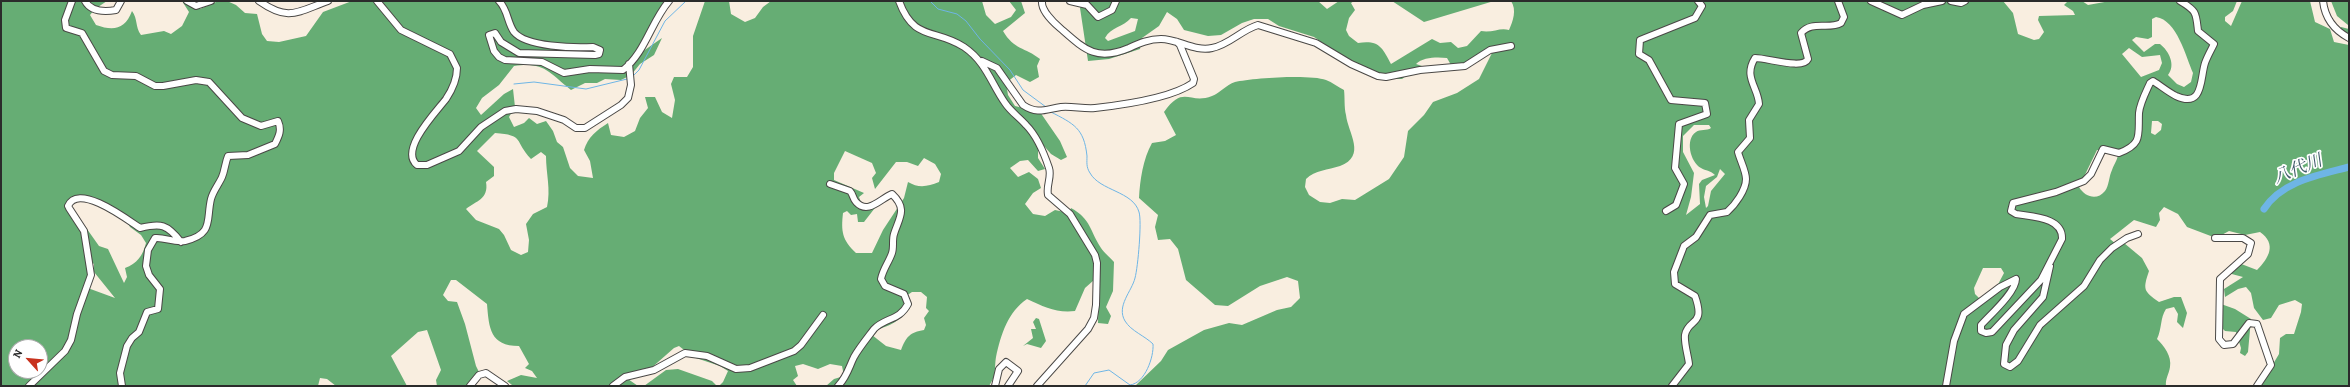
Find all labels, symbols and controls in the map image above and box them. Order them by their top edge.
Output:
water label: 八代川 [2271,151,2325,189]
north arrow [8,339,48,379]
text: N [9,347,26,361]

